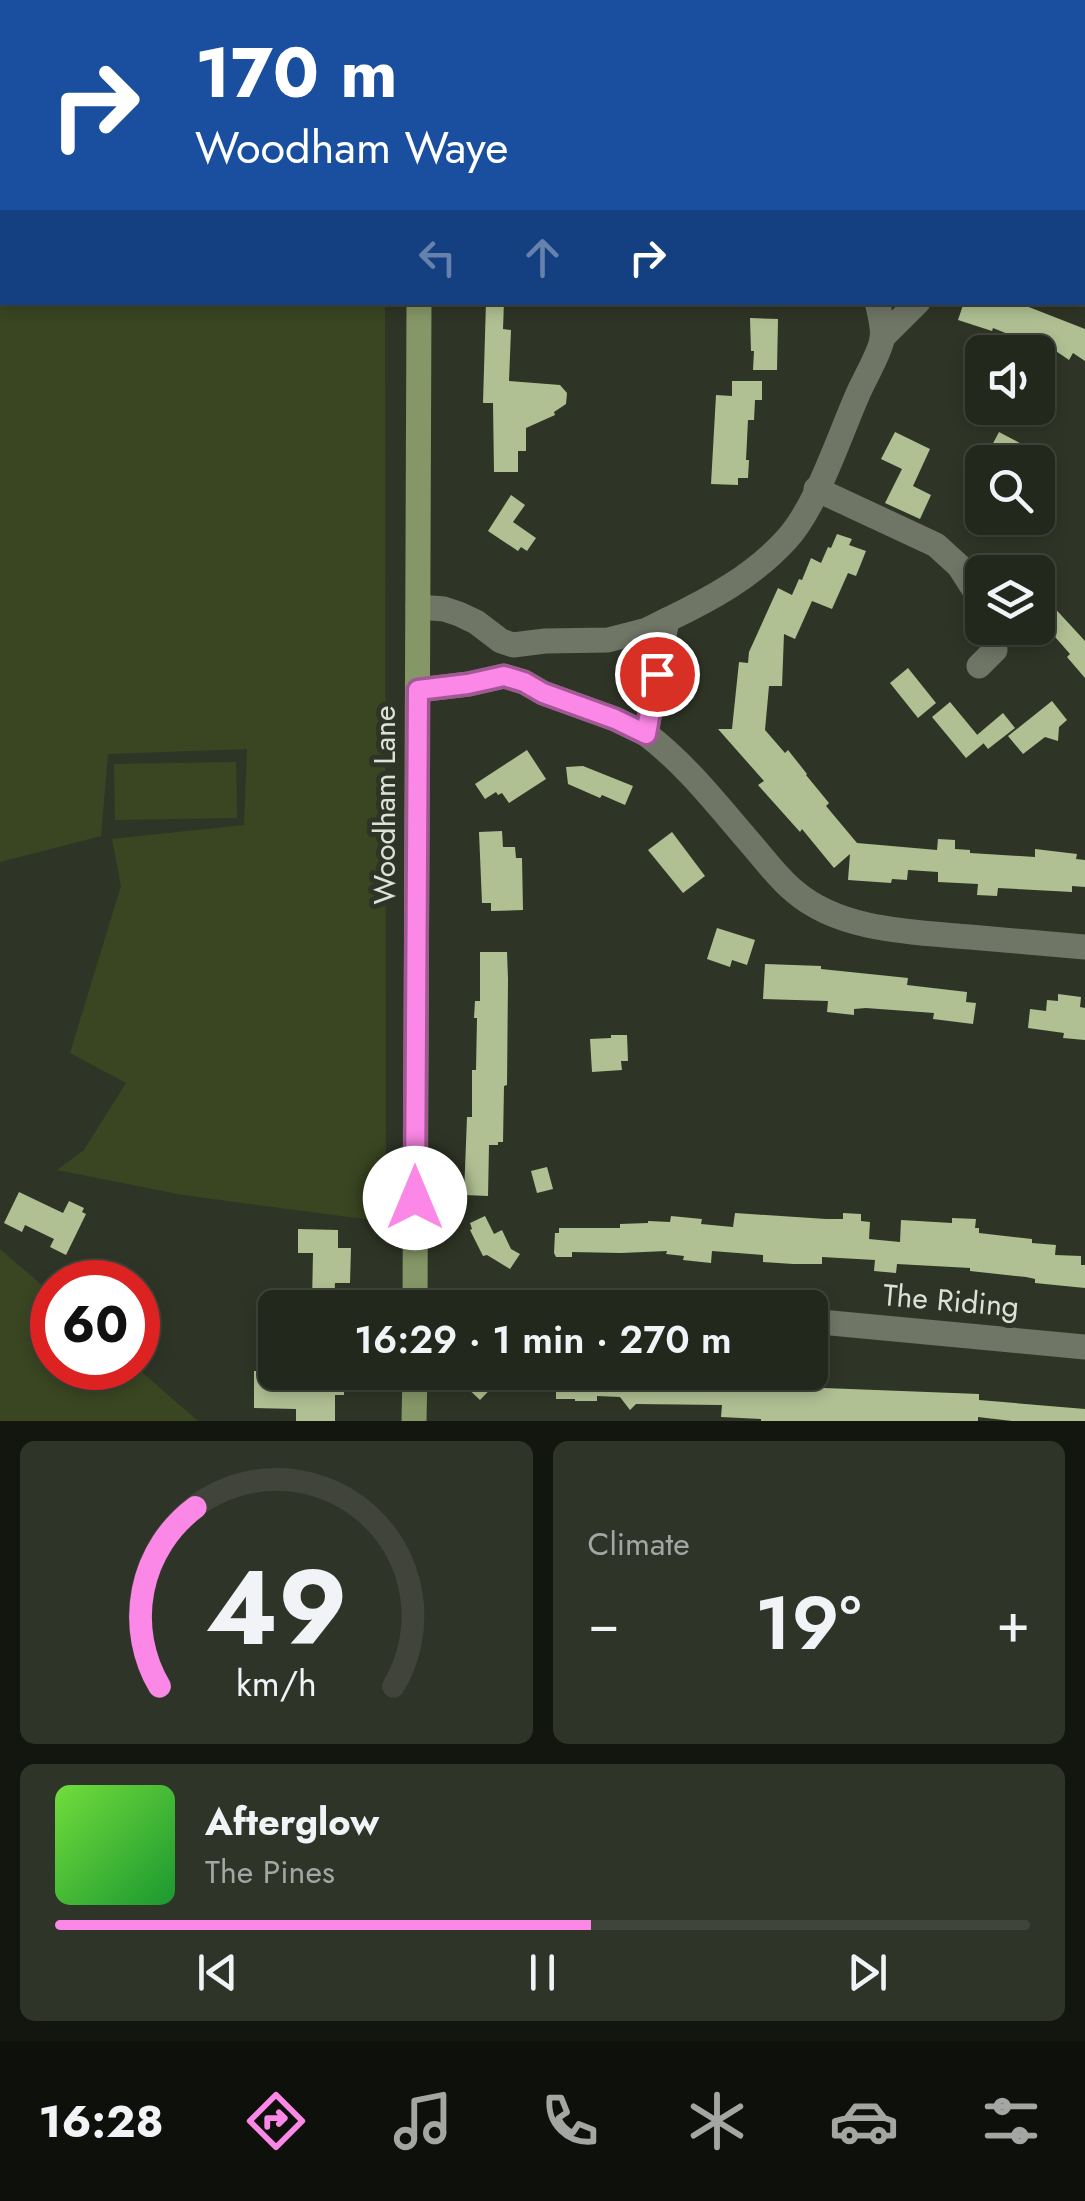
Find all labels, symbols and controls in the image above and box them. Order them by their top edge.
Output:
text: 170 m [195,22,398,123]
icon: right [30,40,160,170]
text: Woodham Waye [195,115,508,180]
icon: left [410,230,465,285]
icon: ahead [515,230,570,285]
icon: right [620,230,675,285]
map controls [965,335,1055,645]
button: sound [965,335,1055,425]
button: search [965,445,1055,535]
button: layers [965,555,1055,645]
pin [615,632,700,717]
icon: arrive [630,647,685,702]
street label: Woodham Lane [363,706,406,904]
position arrow [363,1146,467,1250]
speed limit sign: 60 [30,1260,160,1390]
street label: The Riding [881,1273,1021,1328]
text: 16:29 · 1 min · 270 m [354,1312,732,1367]
text: Climate [588,1521,690,1567]
text: 49 [205,1533,347,1683]
text: 19° [755,1569,861,1677]
text: − [588,1583,620,1663]
text: + [996,1583,1030,1663]
text: km/h [236,1658,317,1709]
text: Afterglow [205,1794,379,1849]
text: The Pines [205,1849,335,1895]
icon: previous [190,1945,245,2000]
icon: pause [515,1945,570,2000]
icon: next [840,1945,895,2000]
icon: directions [241,2086,311,2156]
icon: music [388,2086,458,2156]
icon: phone [535,2086,605,2156]
icon: climate [682,2086,752,2156]
icon: car [829,2086,899,2156]
icon: filters [976,2086,1046,2156]
text: 16:28 [39,2089,164,2154]

